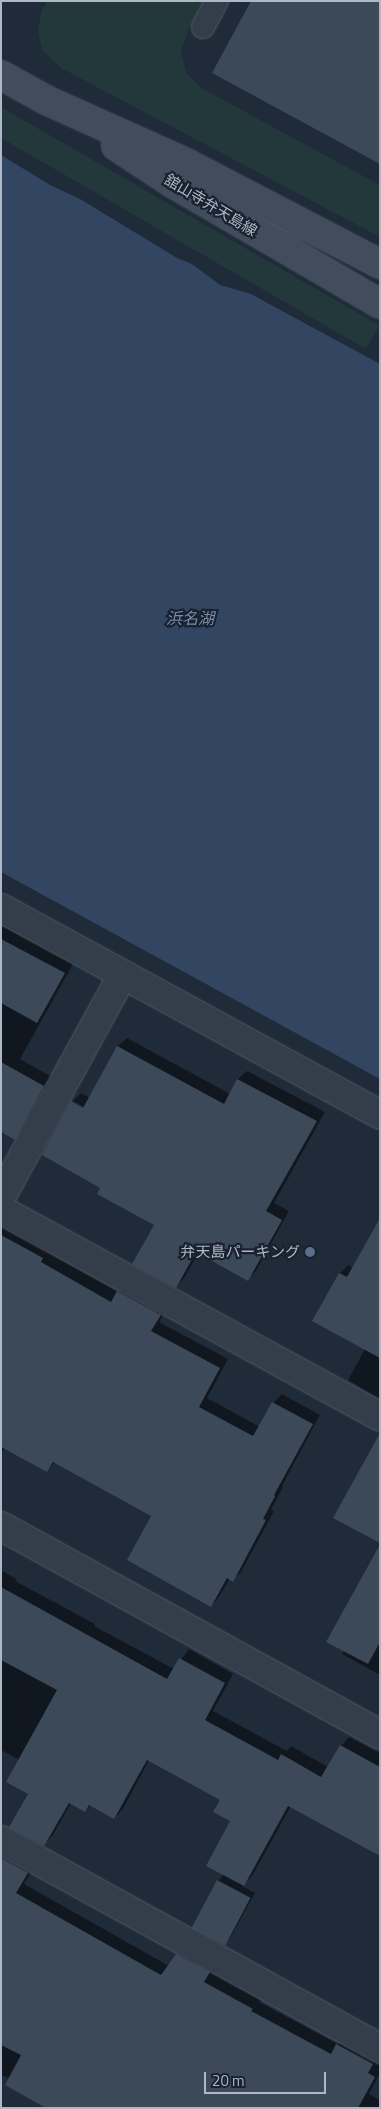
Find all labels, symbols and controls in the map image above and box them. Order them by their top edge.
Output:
street label: 舘山寺弁天島線 [161,170,261,240]
water label: 浜名湖 [166,608,214,628]
place label: 弁天島パーキング [180,1243,300,1261]
marker: 弁天島パーキング [304,1246,316,1258]
scale bar [206,2062,328,2094]
text: 20 m [212,2069,245,2092]

